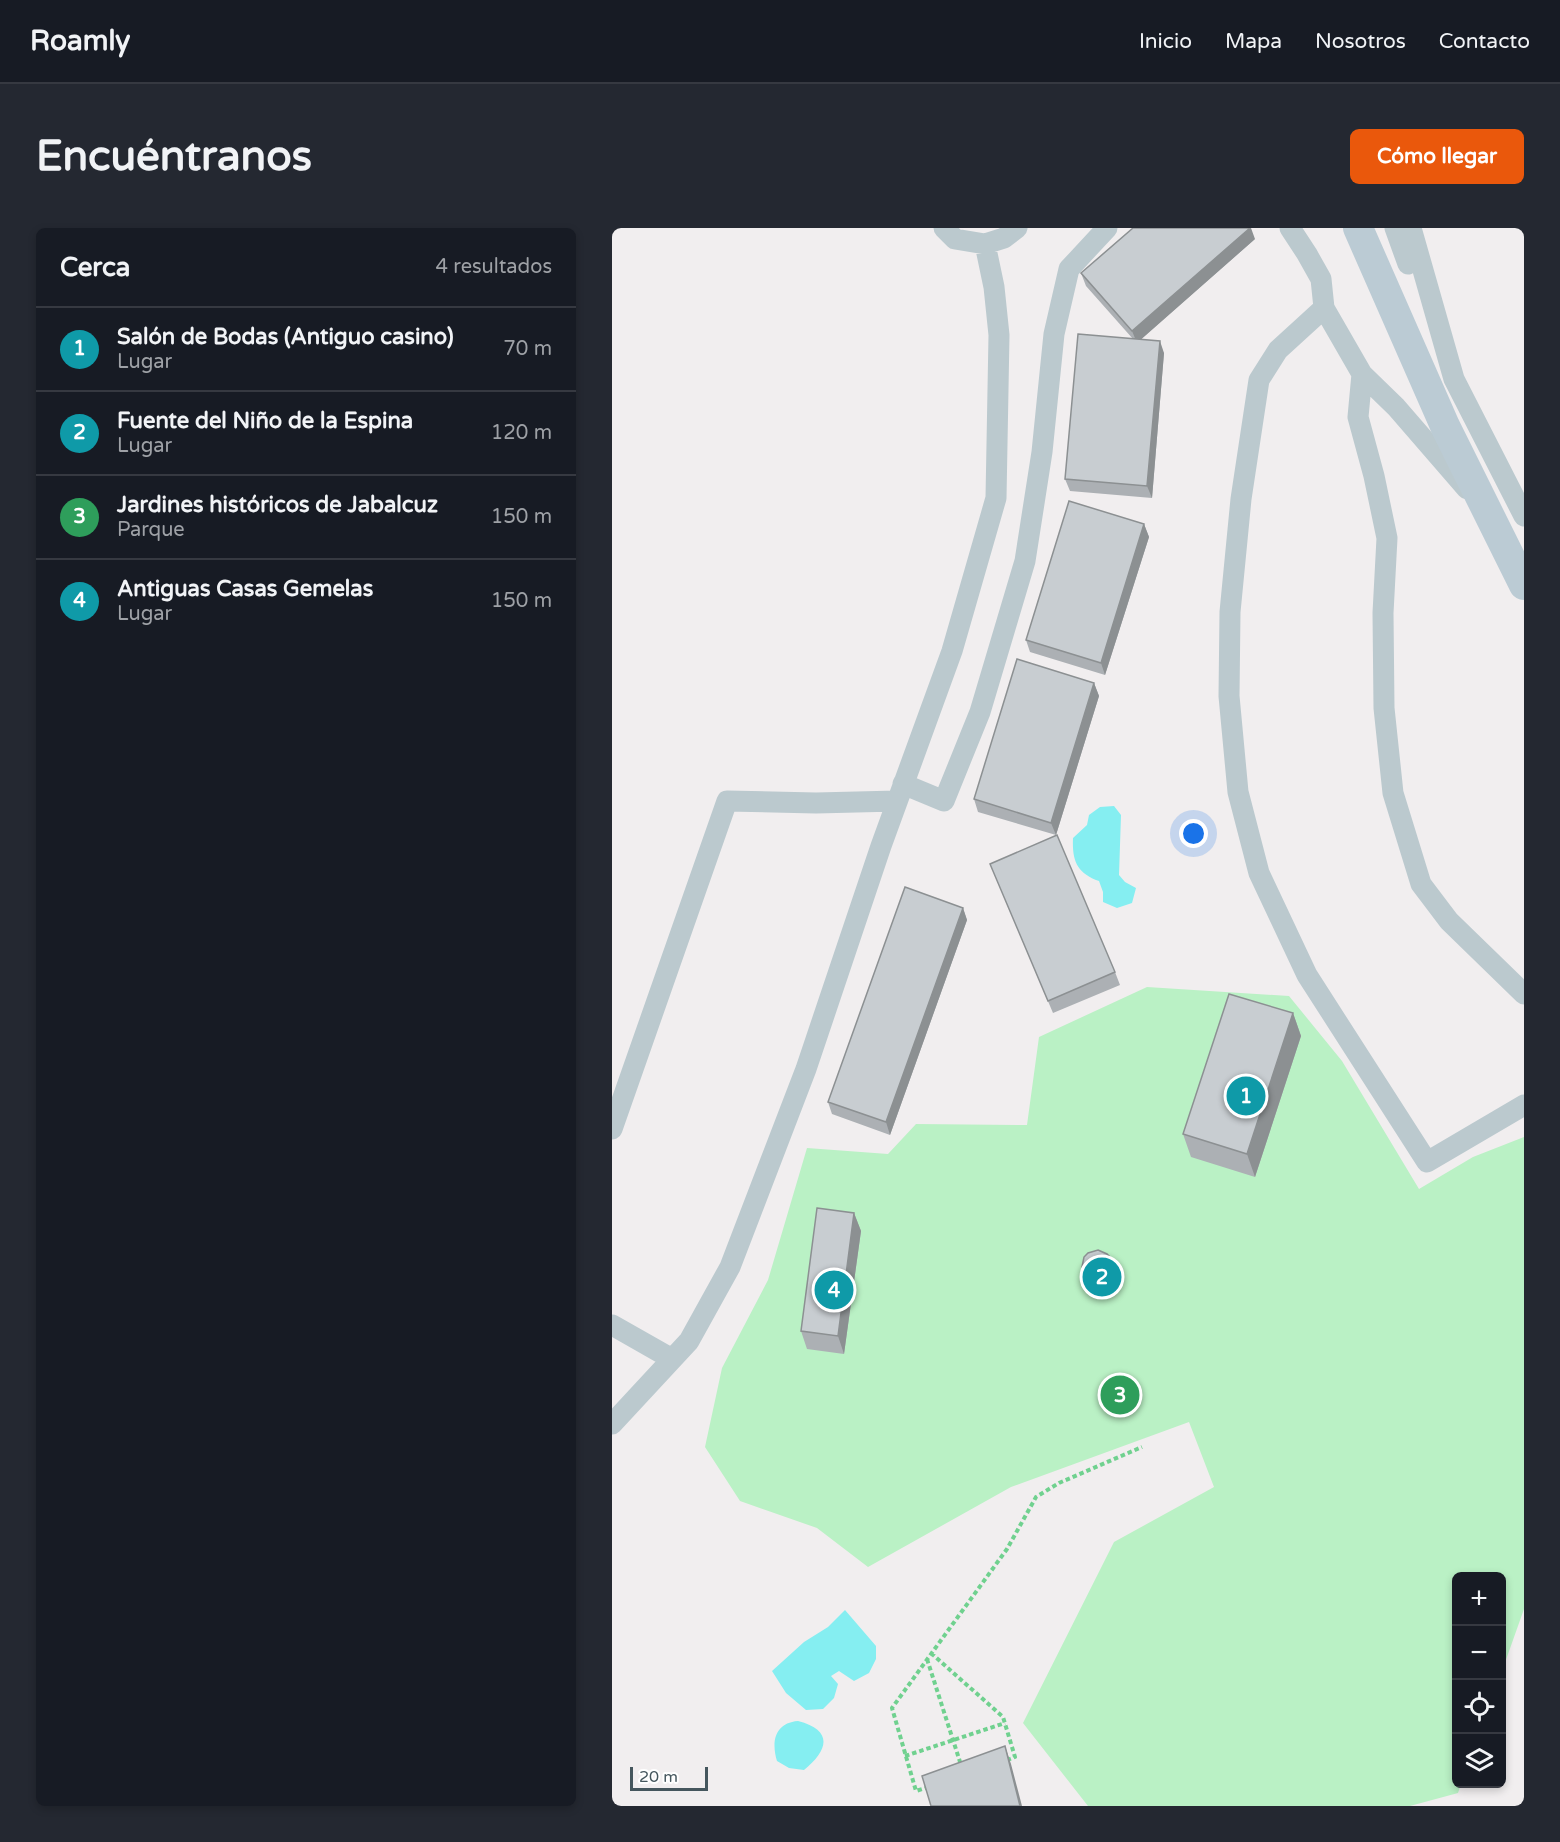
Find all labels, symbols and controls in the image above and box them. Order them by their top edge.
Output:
text: Roamly [30,24,130,58]
text: Inicio [1139,29,1192,54]
text: Mapa [1225,29,1282,54]
text: Nosotros [1315,29,1406,54]
text: Contacto [1439,29,1530,54]
button: Cómo llegar [1350,129,1524,184]
text: Encuéntranos [36,131,312,182]
text: Cerca [60,252,130,283]
text: 4 resultados [436,255,552,279]
text: Salón de Bodas (Antiguo casino) [117,324,454,350]
text: 1 [73,337,86,361]
text: 70 m [503,337,552,361]
text: Lugar [117,350,172,374]
text: Fuente del Niño de la Espina [117,408,413,434]
text: 2 [73,421,86,445]
text: 120 m [491,421,552,445]
text: Lugar [117,434,172,458]
text: Jardines históricos de Jabalcuz [117,492,438,518]
text: 3 [73,505,86,529]
text: 150 m [491,505,552,529]
text: Parque [117,518,185,542]
text: Antiguas Casas Gemelas [117,576,373,602]
text: 4 [73,589,86,613]
text: 150 m [491,589,552,613]
text: Lugar [117,602,172,626]
your location [1179,819,1208,848]
pin: 1 [1226,1074,1266,1118]
pin: 2 [1082,1254,1122,1300]
pin: 4 [814,1268,854,1312]
pin: 3 [1100,1372,1140,1418]
map controls [1452,1572,1506,1788]
button: + [1452,1572,1506,1626]
button: − [1452,1626,1506,1680]
button: locate [1452,1680,1506,1734]
button: layers [1452,1734,1506,1788]
scale bar [630,1764,708,1792]
text: 20 m [639,1767,678,1787]

